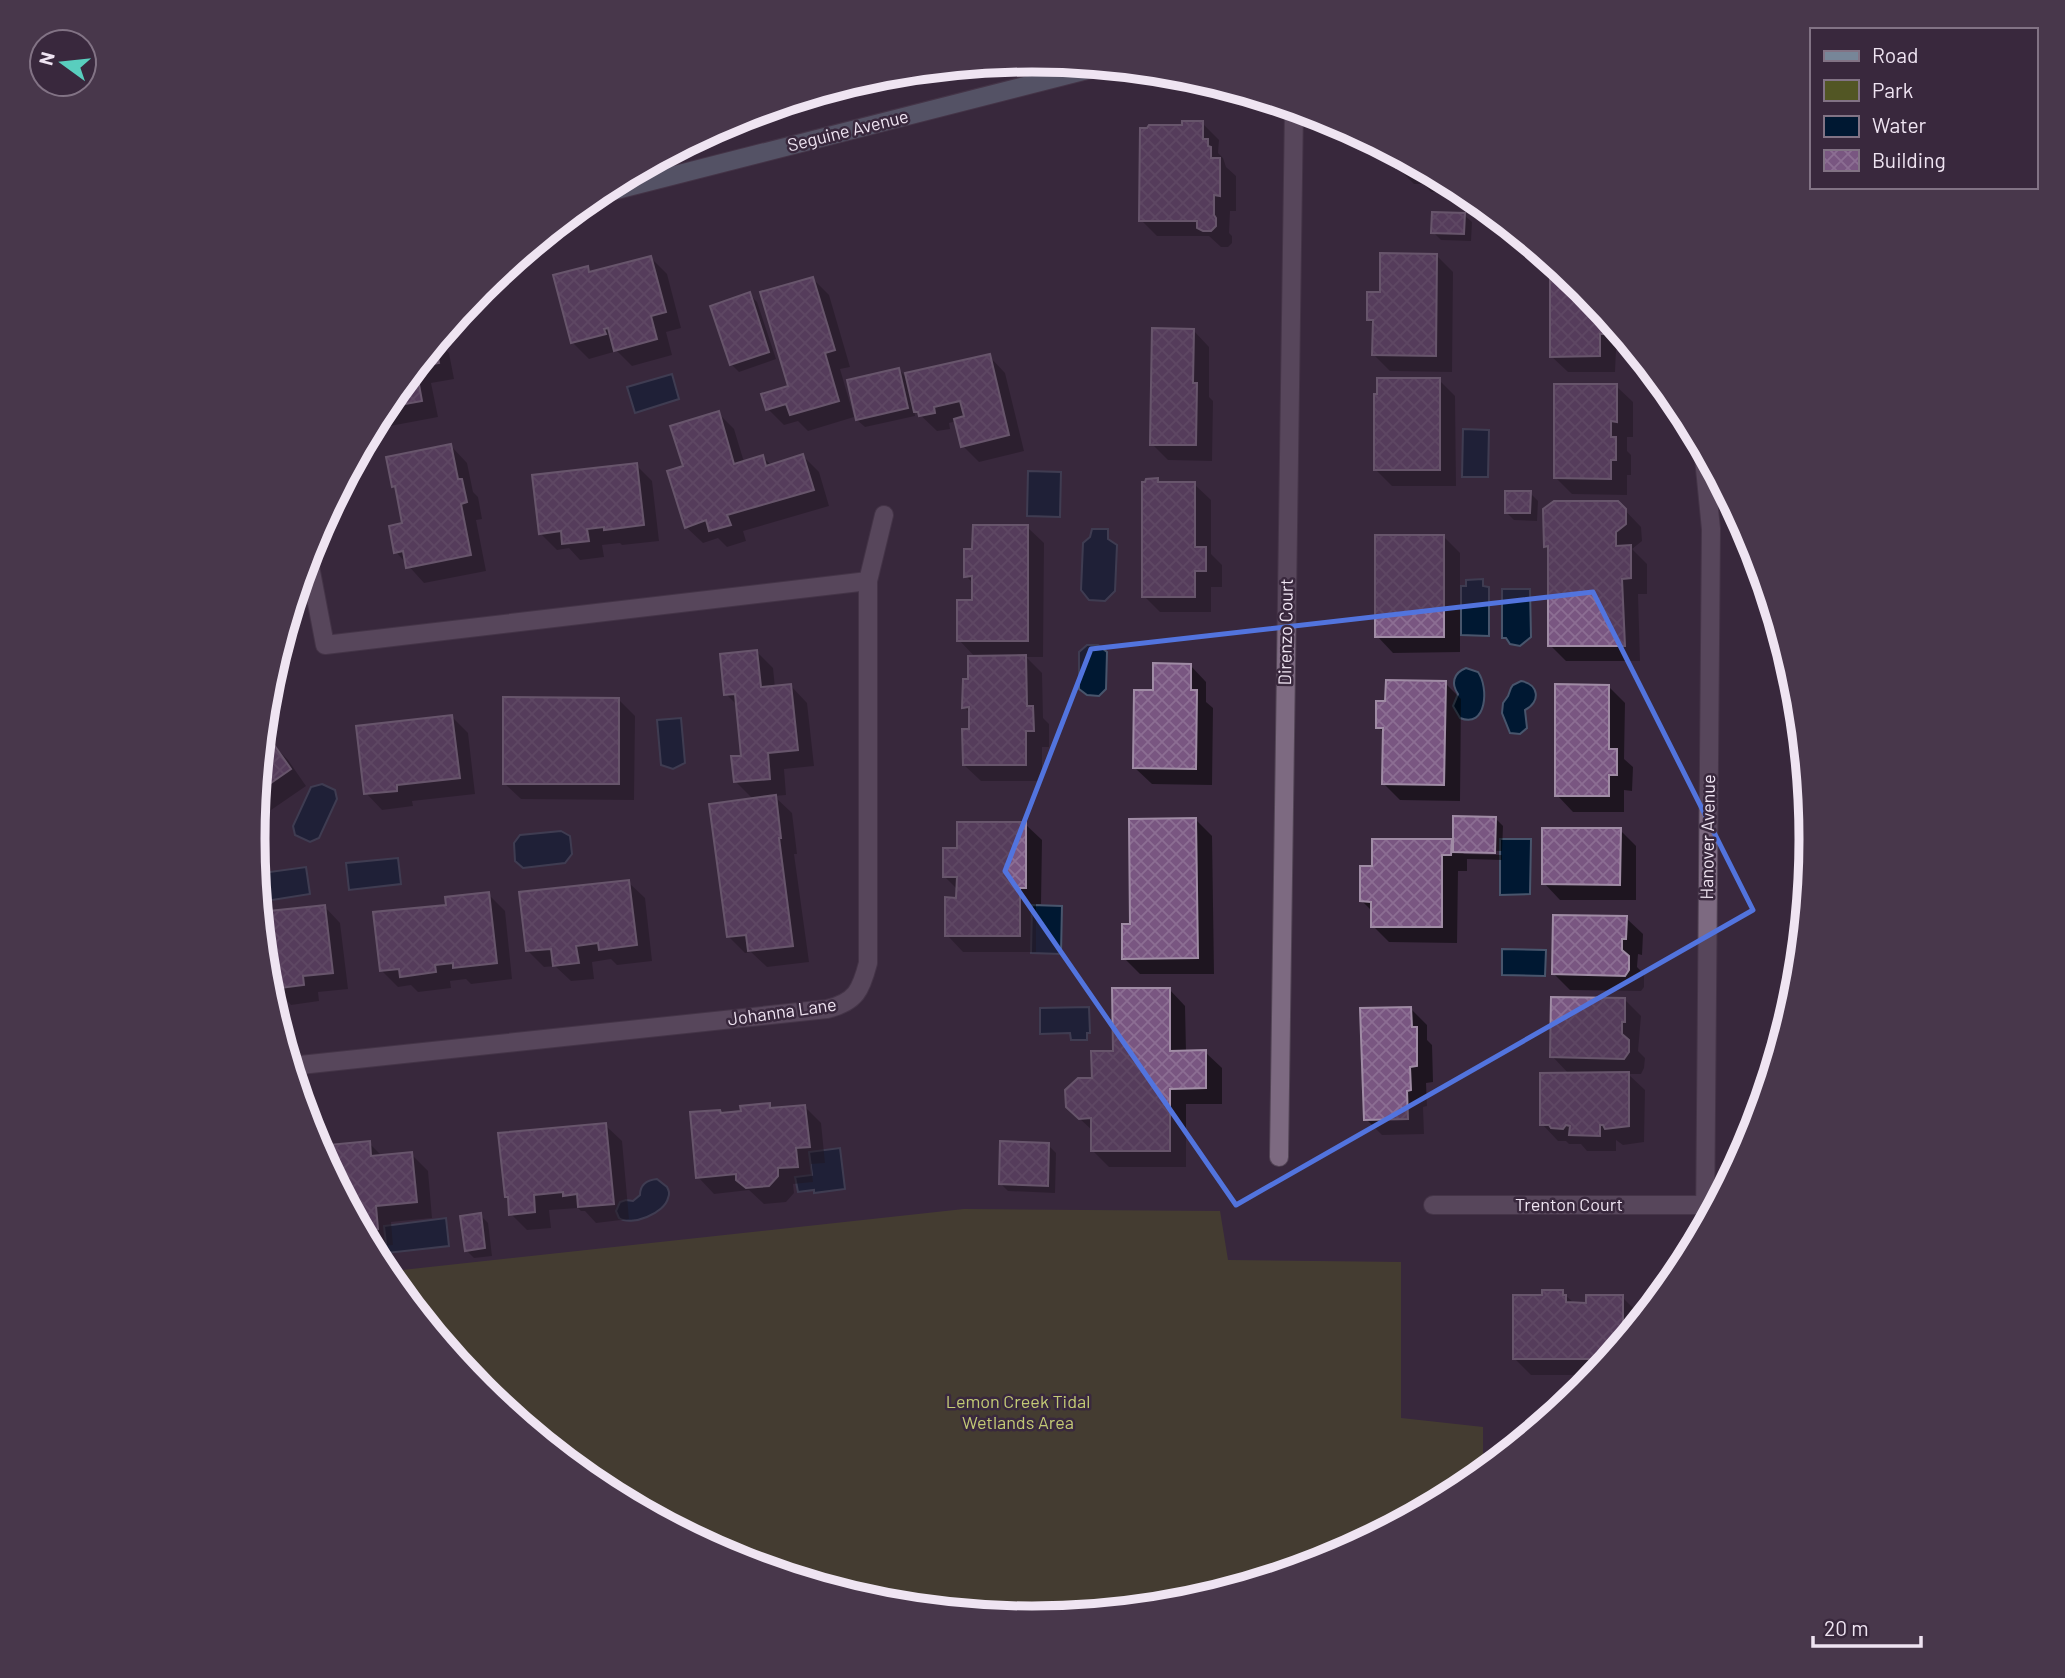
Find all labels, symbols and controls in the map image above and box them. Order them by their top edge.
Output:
north arrow [28,28,98,98]
legend [1810,28,2037,189]
text: Road [1872,42,1918,67]
text: N [33,49,59,68]
text: Park [1872,77,1913,102]
street label: Seguine Avenue [785,104,911,156]
text: Water [1872,112,1927,137]
text: Building [1872,147,1946,172]
street label: Direnzo Court [1273,578,1297,685]
street label: Hanover Avenue [1695,774,1719,900]
street label: Johanna Lane [726,992,838,1030]
street label: Trenton Court [1515,1193,1623,1215]
park label: Lemon Creek Tidal Wetlands Area [946,1390,1090,1433]
scale bar [1813,1604,1922,1648]
text: 20 m [1824,1615,1869,1640]

